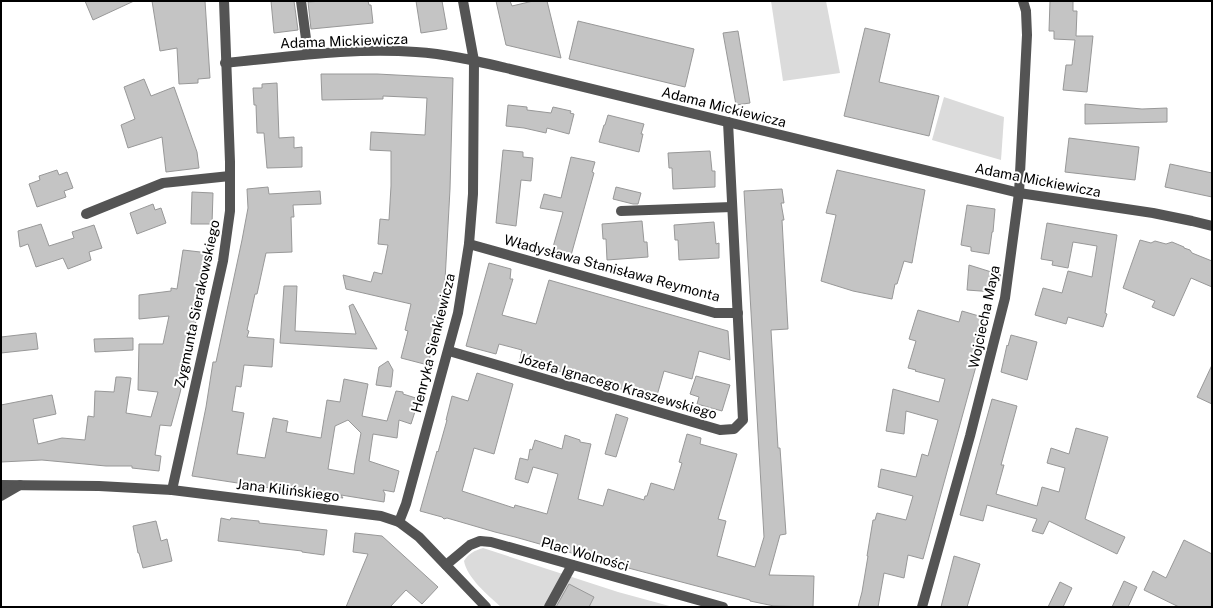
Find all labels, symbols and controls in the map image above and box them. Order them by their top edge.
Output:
street label: Adama Mickiewicza [280,31,408,51]
street label: Adama Mickiewicza [660,84,788,130]
street label: Adama Mickiewicza [974,160,1102,200]
street label: Zygmunta Sierakowskiego [171,218,223,390]
street label: Władysława Stanisława Reymonta [502,231,722,305]
street label: Wojciecha Maya [965,264,1003,370]
street label: Henryka Sienkiewicza [408,272,458,414]
street label: Józefa Ignacego Kraszewskiego [517,350,719,422]
street label: Jana Kilińskiego [235,476,341,504]
street label: Plac Wolności [539,534,631,574]

